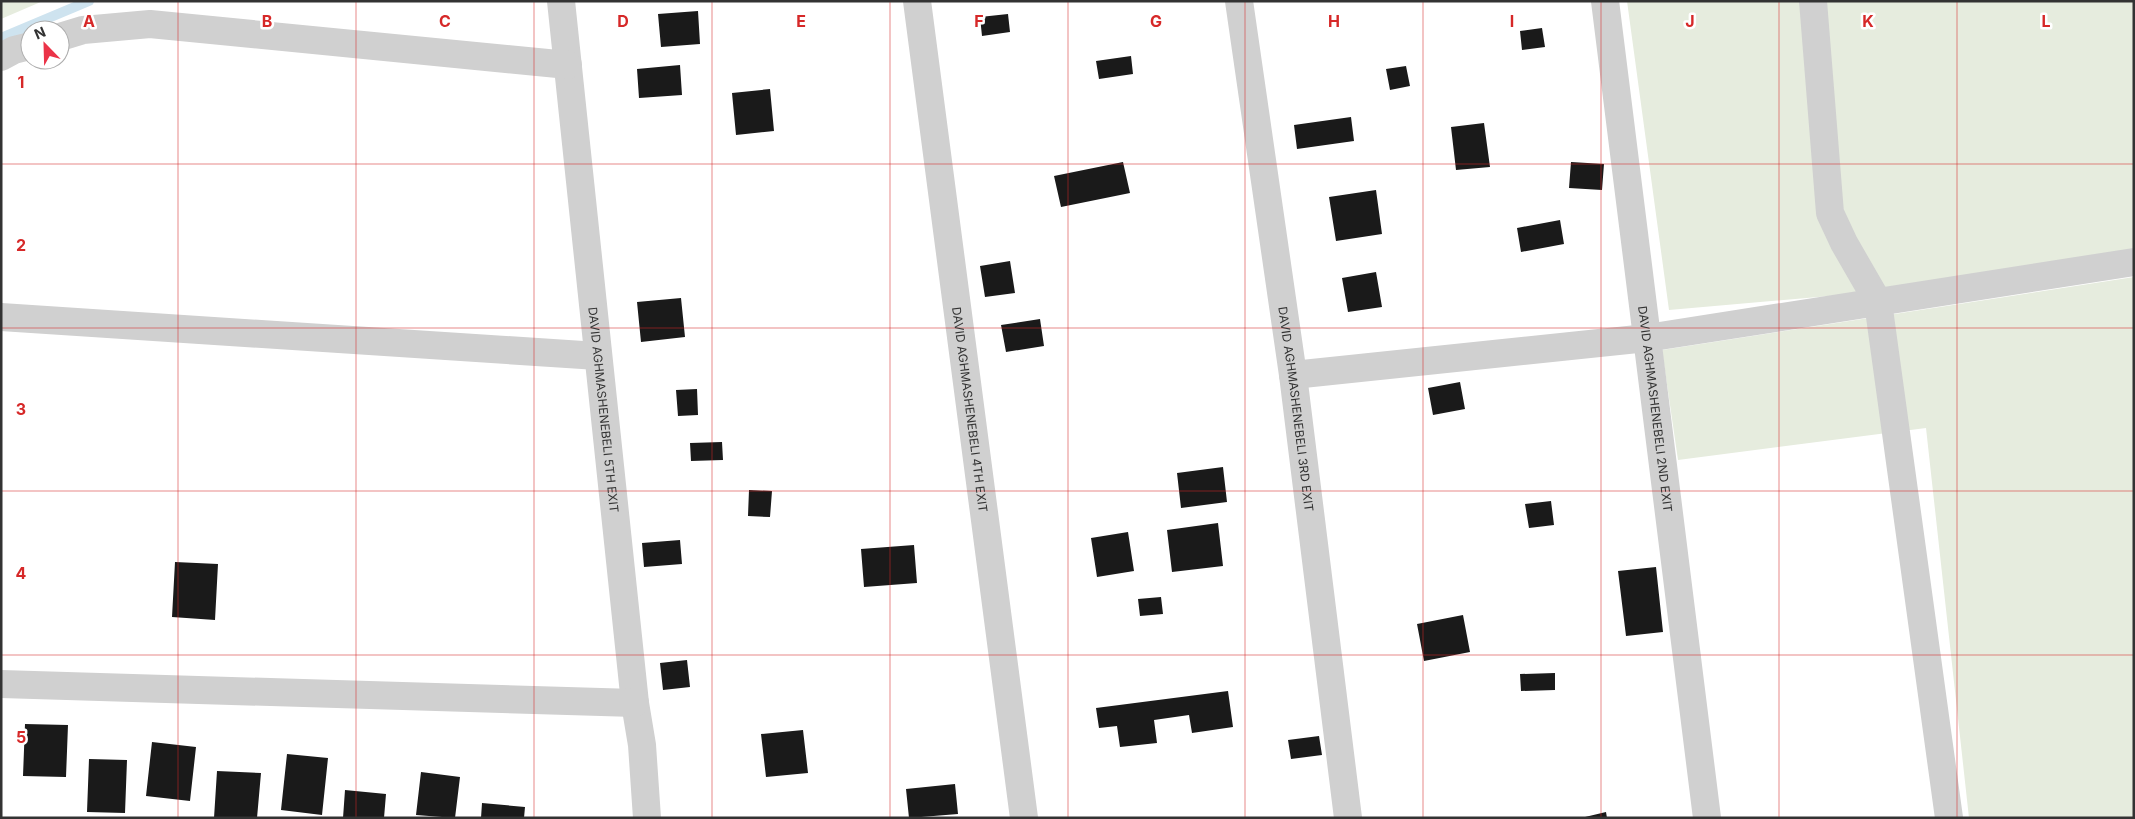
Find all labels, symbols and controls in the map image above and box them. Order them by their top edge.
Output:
text: A [83,11,95,31]
text: B [262,11,272,31]
text: C [439,11,451,31]
text: D [617,11,629,31]
text: E [796,11,806,31]
text: F [974,11,984,31]
text: G [1150,11,1162,31]
text: H [1328,11,1340,31]
text: I [1510,11,1514,31]
text: J [1685,11,1695,31]
text: K [1862,11,1874,31]
text: L [2041,11,2051,31]
north arrow [20,20,70,70]
text: N [31,23,48,42]
text: 1 [18,72,24,92]
text: 2 [16,235,26,255]
street label: DAVID AGHMASHENEBELI 2ND EXIT [1636,305,1676,513]
street label: DAVID AGHMASHENEBELI 5TH EXIT [586,306,622,513]
street label: DAVID AGHMASHENEBELI 4TH EXIT [950,306,991,513]
street label: DAVID AGHMASHENEBELI 3RD EXIT [1276,306,1317,512]
text: 3 [16,399,26,419]
text: 4 [16,563,27,583]
text: 5 [16,727,26,747]

